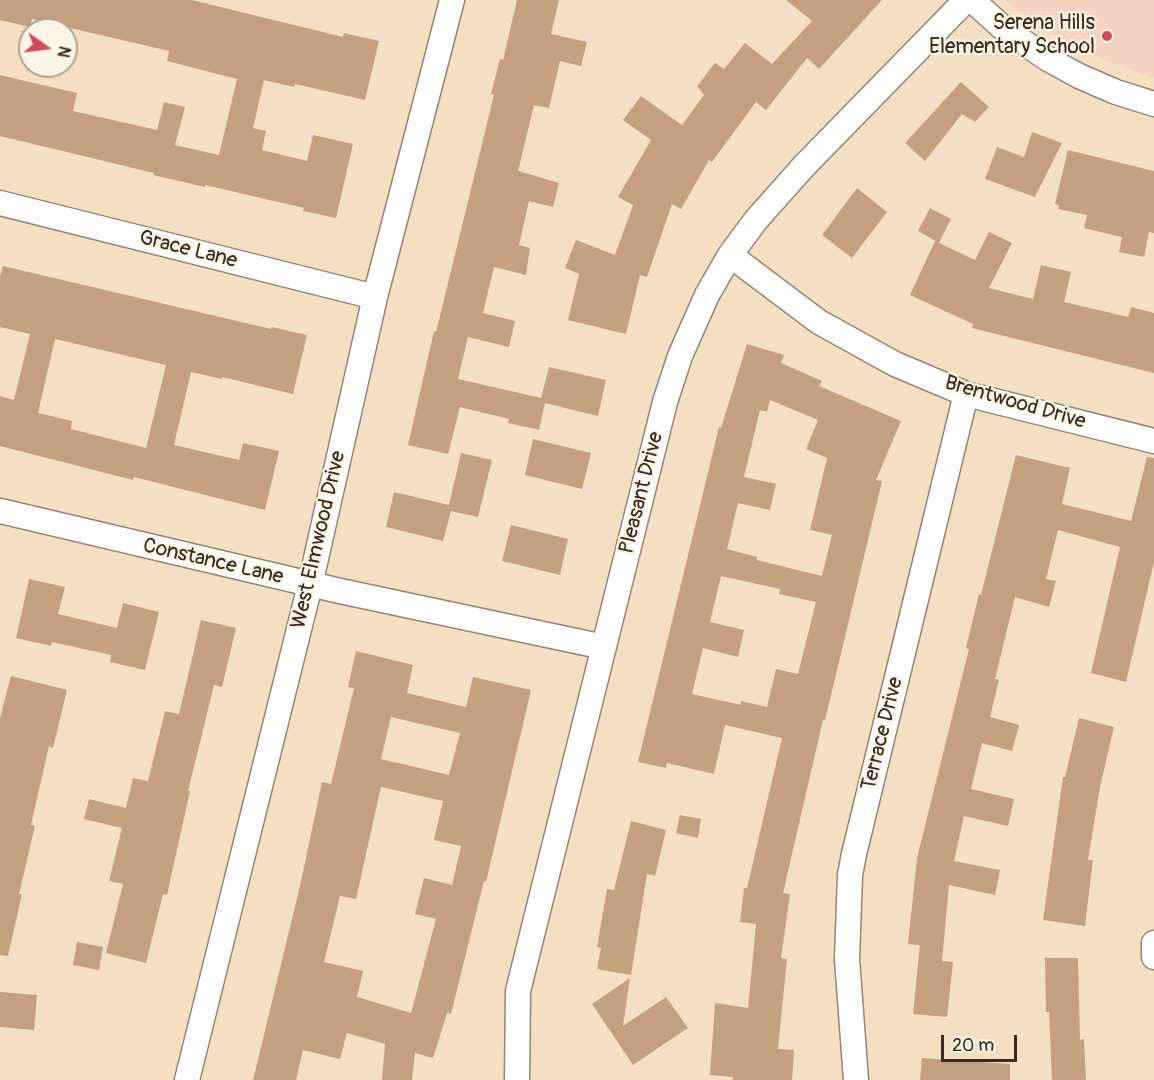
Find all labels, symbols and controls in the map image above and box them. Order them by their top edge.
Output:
place label: Serena Hills Elementary School [929,11,1095,61]
north arrow [18,18,78,78]
marker: Serena Hills Elementary School [1100,29,1114,43]
text: N [53,44,75,60]
street label: Grace Lane [136,226,240,274]
street label: Brentwood Drive [942,371,1088,435]
street label: Pleasant Drive [615,429,669,557]
street label: West Elmwood Drive [286,449,352,631]
street label: Constance Lane [140,534,286,590]
street label: Terrace Drive [857,675,909,793]
scale bar [944,1023,1020,1061]
text: 20 m [952,1034,994,1057]

